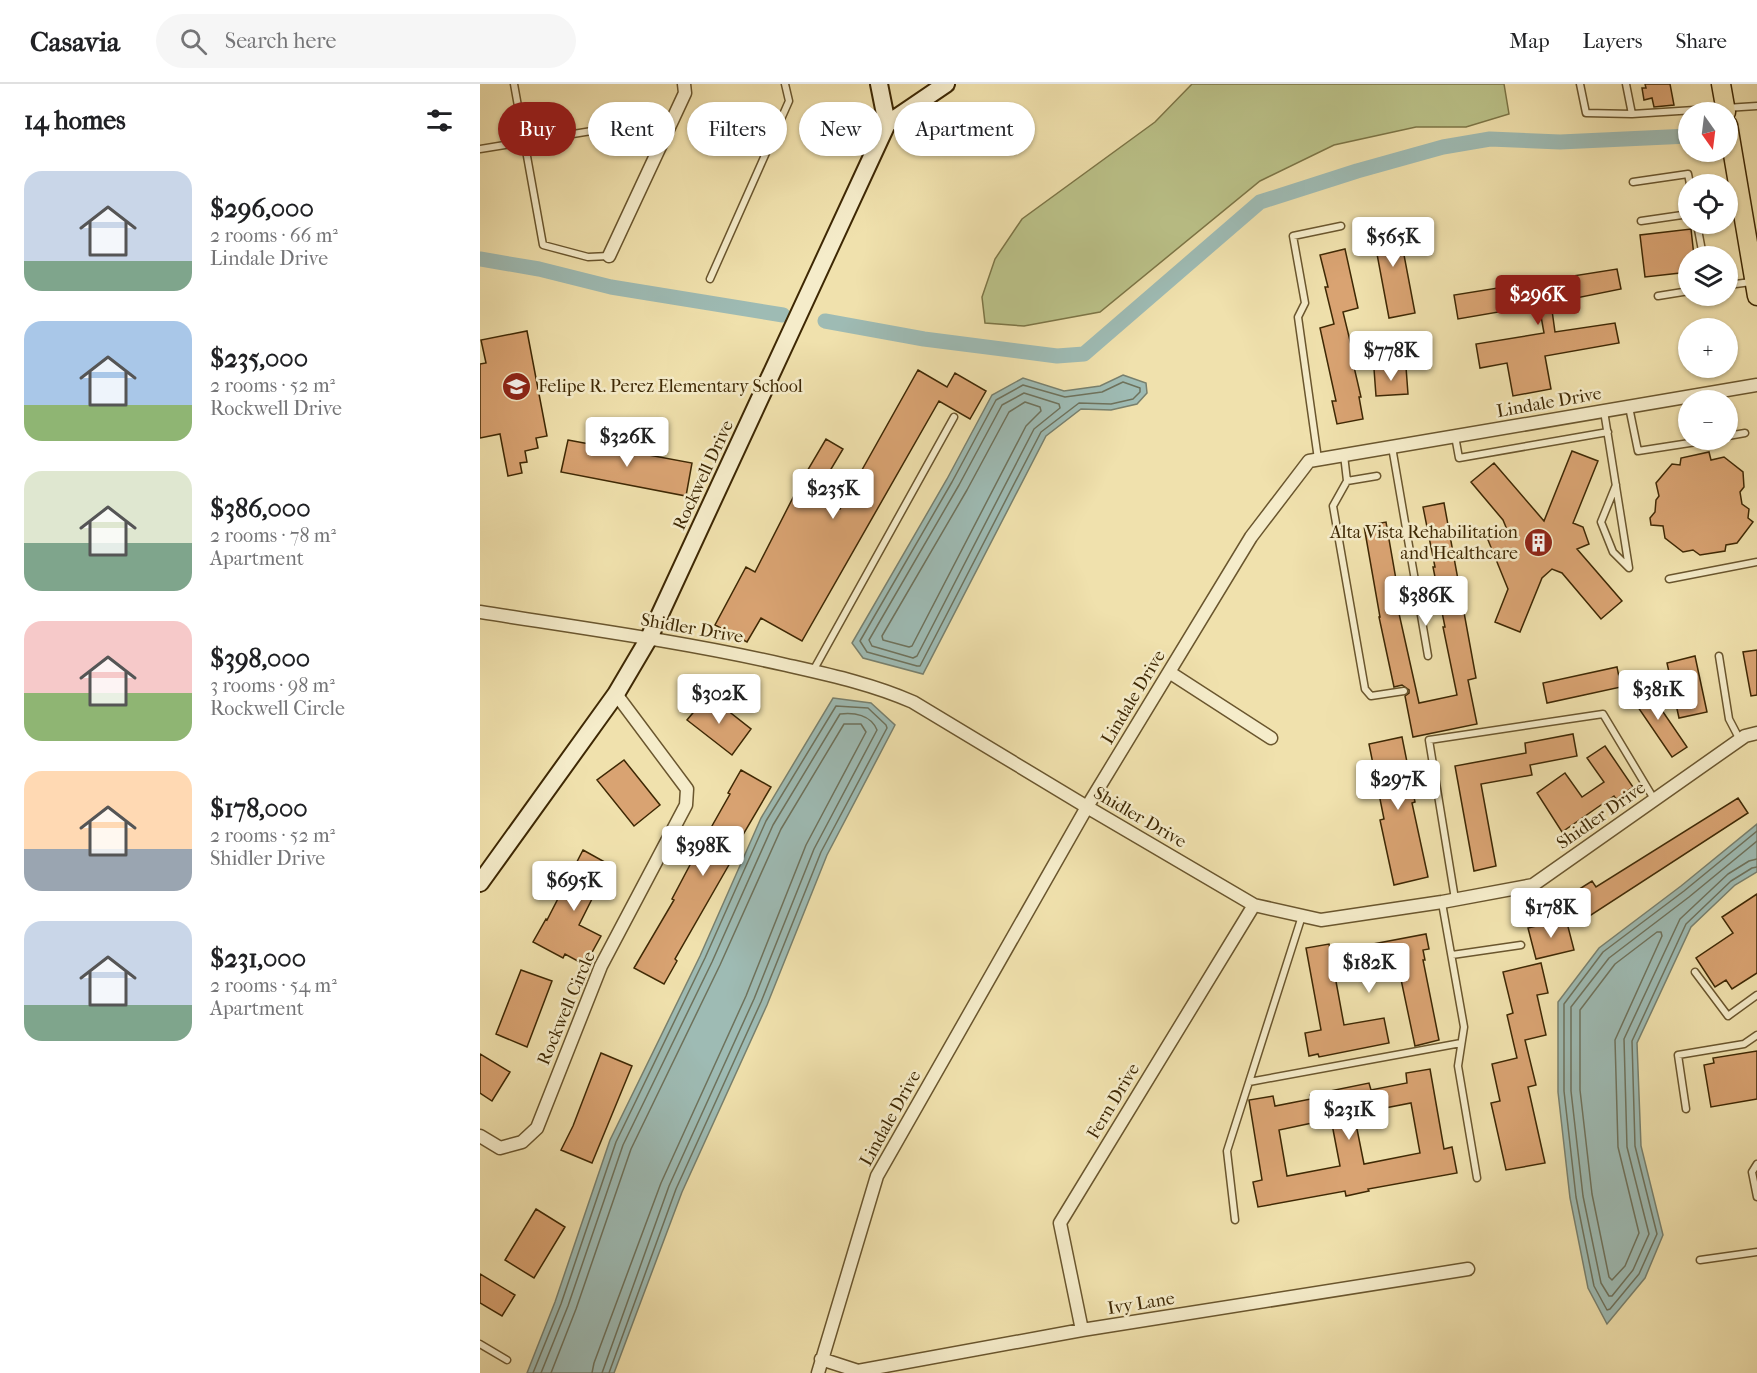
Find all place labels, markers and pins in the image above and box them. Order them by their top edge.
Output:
pin: $565K [1351,217,1435,268]
pin: $296K [1496,275,1580,326]
pin: $778K [1349,331,1433,382]
school or university icon: Felipe R. Perez Elementary School [501,370,533,402]
place label: Felipe R. Perez Elementary School [538,376,803,397]
pin: $326K [585,417,669,468]
pin: $235K [791,469,875,520]
place label: Alta Vista Rehabilitation and Healthcare [1329,522,1519,564]
building icon: Alta Vista Rehabilitation and Healthcare [1523,526,1555,558]
pin: $386K [1384,576,1468,627]
pin: $381K [1616,670,1700,721]
pin: $302K [677,674,761,725]
pin: $297K [1356,760,1440,811]
pin: $398K [661,826,745,877]
pin: $695K [532,861,616,912]
pin: $178K [1509,888,1593,939]
pin: $182K [1327,943,1411,994]
pin: $231K [1307,1090,1391,1141]

